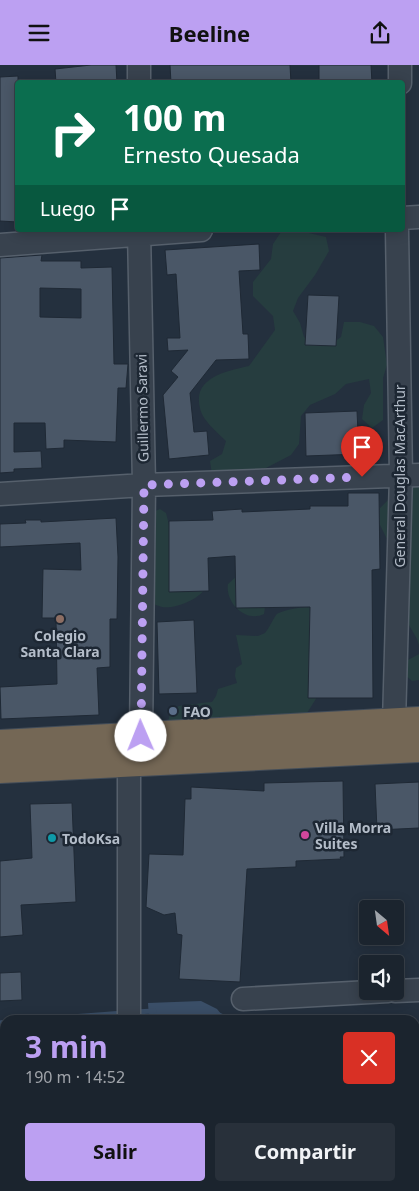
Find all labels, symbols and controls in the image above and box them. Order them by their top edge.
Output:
text: Beeline [169,18,250,48]
icon: menu [25,19,53,47]
icon: share [366,19,394,47]
text: 100 m [123,94,226,141]
icon: right [40,100,105,165]
text: Ernesto Quesada [123,139,300,169]
icon: arrive [106,195,134,223]
text: Luego [40,196,96,222]
street label: Guillermo Saravi [132,354,152,462]
street label: General Douglas MacArthur [390,384,409,568]
pin [341,426,383,477]
icon: arrive [348,433,376,461]
marker: Colegio Santa Clara [54,613,66,625]
place label: Colegio Santa Clara [20,626,100,661]
place label: FAO [183,702,211,721]
marker: FAO [167,705,179,717]
position arrow [114,709,166,761]
place label: Villa Morra Suites [315,818,391,853]
place label: TodoKsa [62,829,120,848]
marker: Villa Morra Suites [299,829,311,841]
marker: TodoKsa [46,832,58,844]
north arrow [359,900,404,945]
map controls [359,900,404,1000]
button: sound [359,955,404,1000]
text: 3 min [25,1026,108,1067]
button: close [343,1032,395,1084]
text: 190 m · 14:52 [25,1066,125,1088]
button: Salir [25,1123,205,1181]
button: Compartir [215,1123,395,1181]

